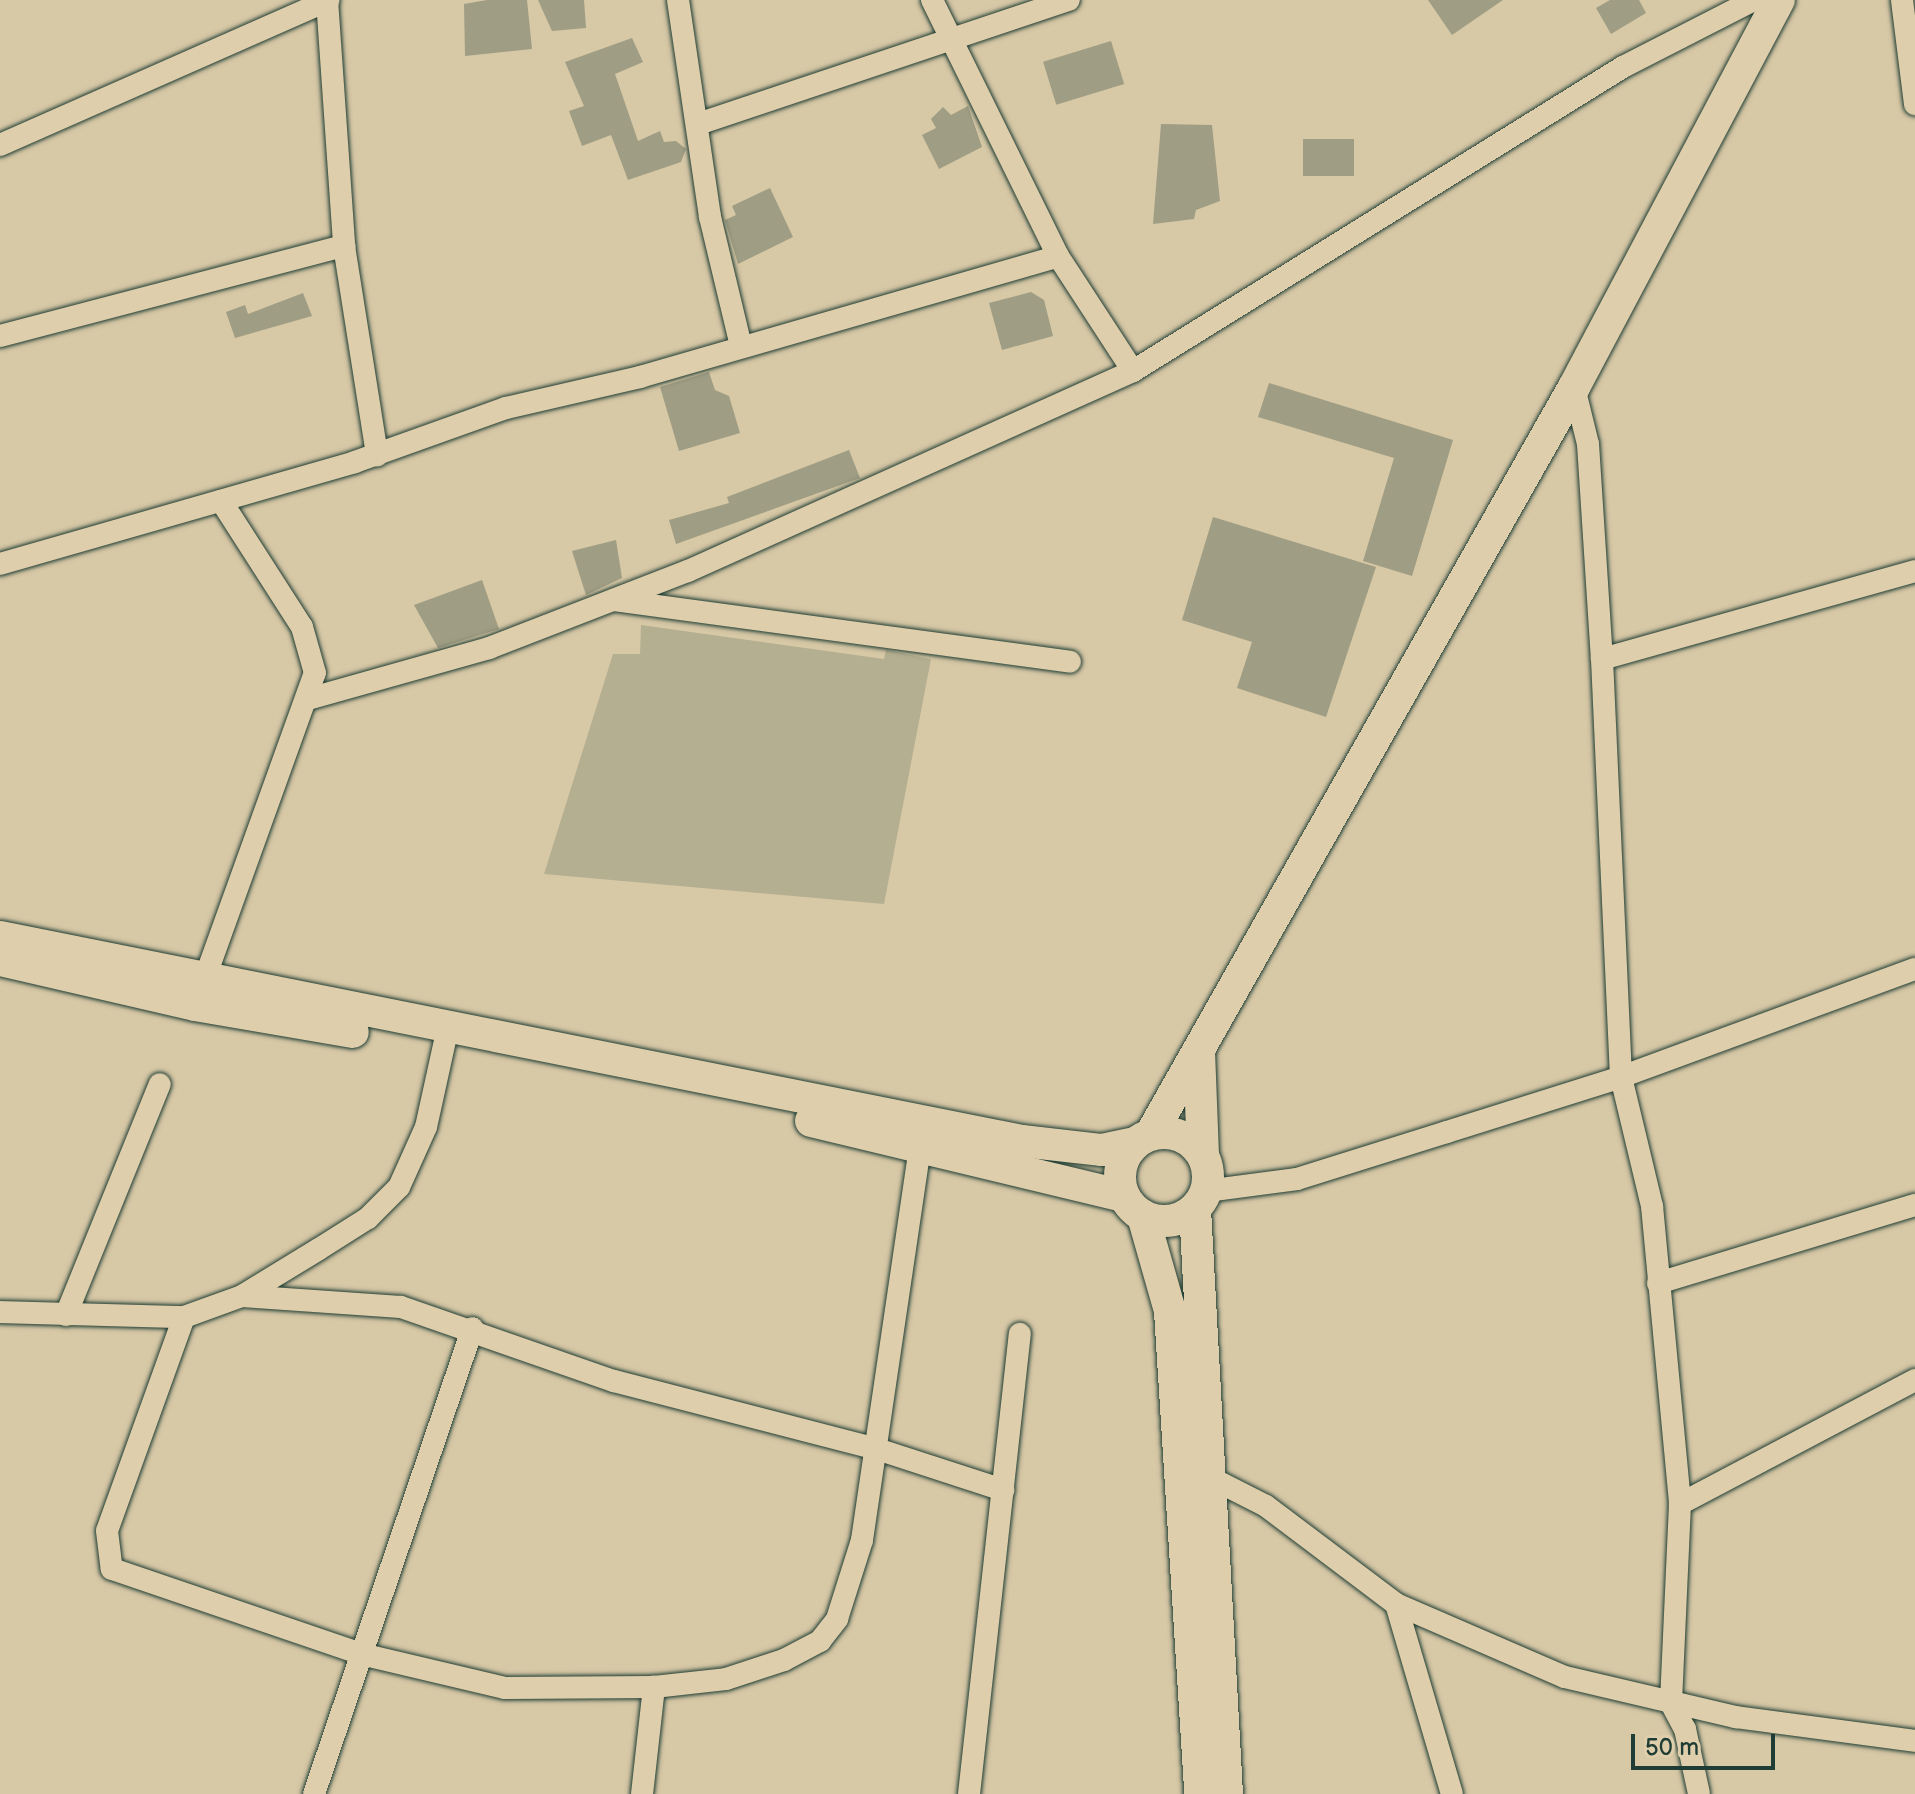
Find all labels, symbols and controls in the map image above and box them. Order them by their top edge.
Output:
scale bar [1635,1718,1779,1768]
text: 50 m [1645,1733,1699,1762]

